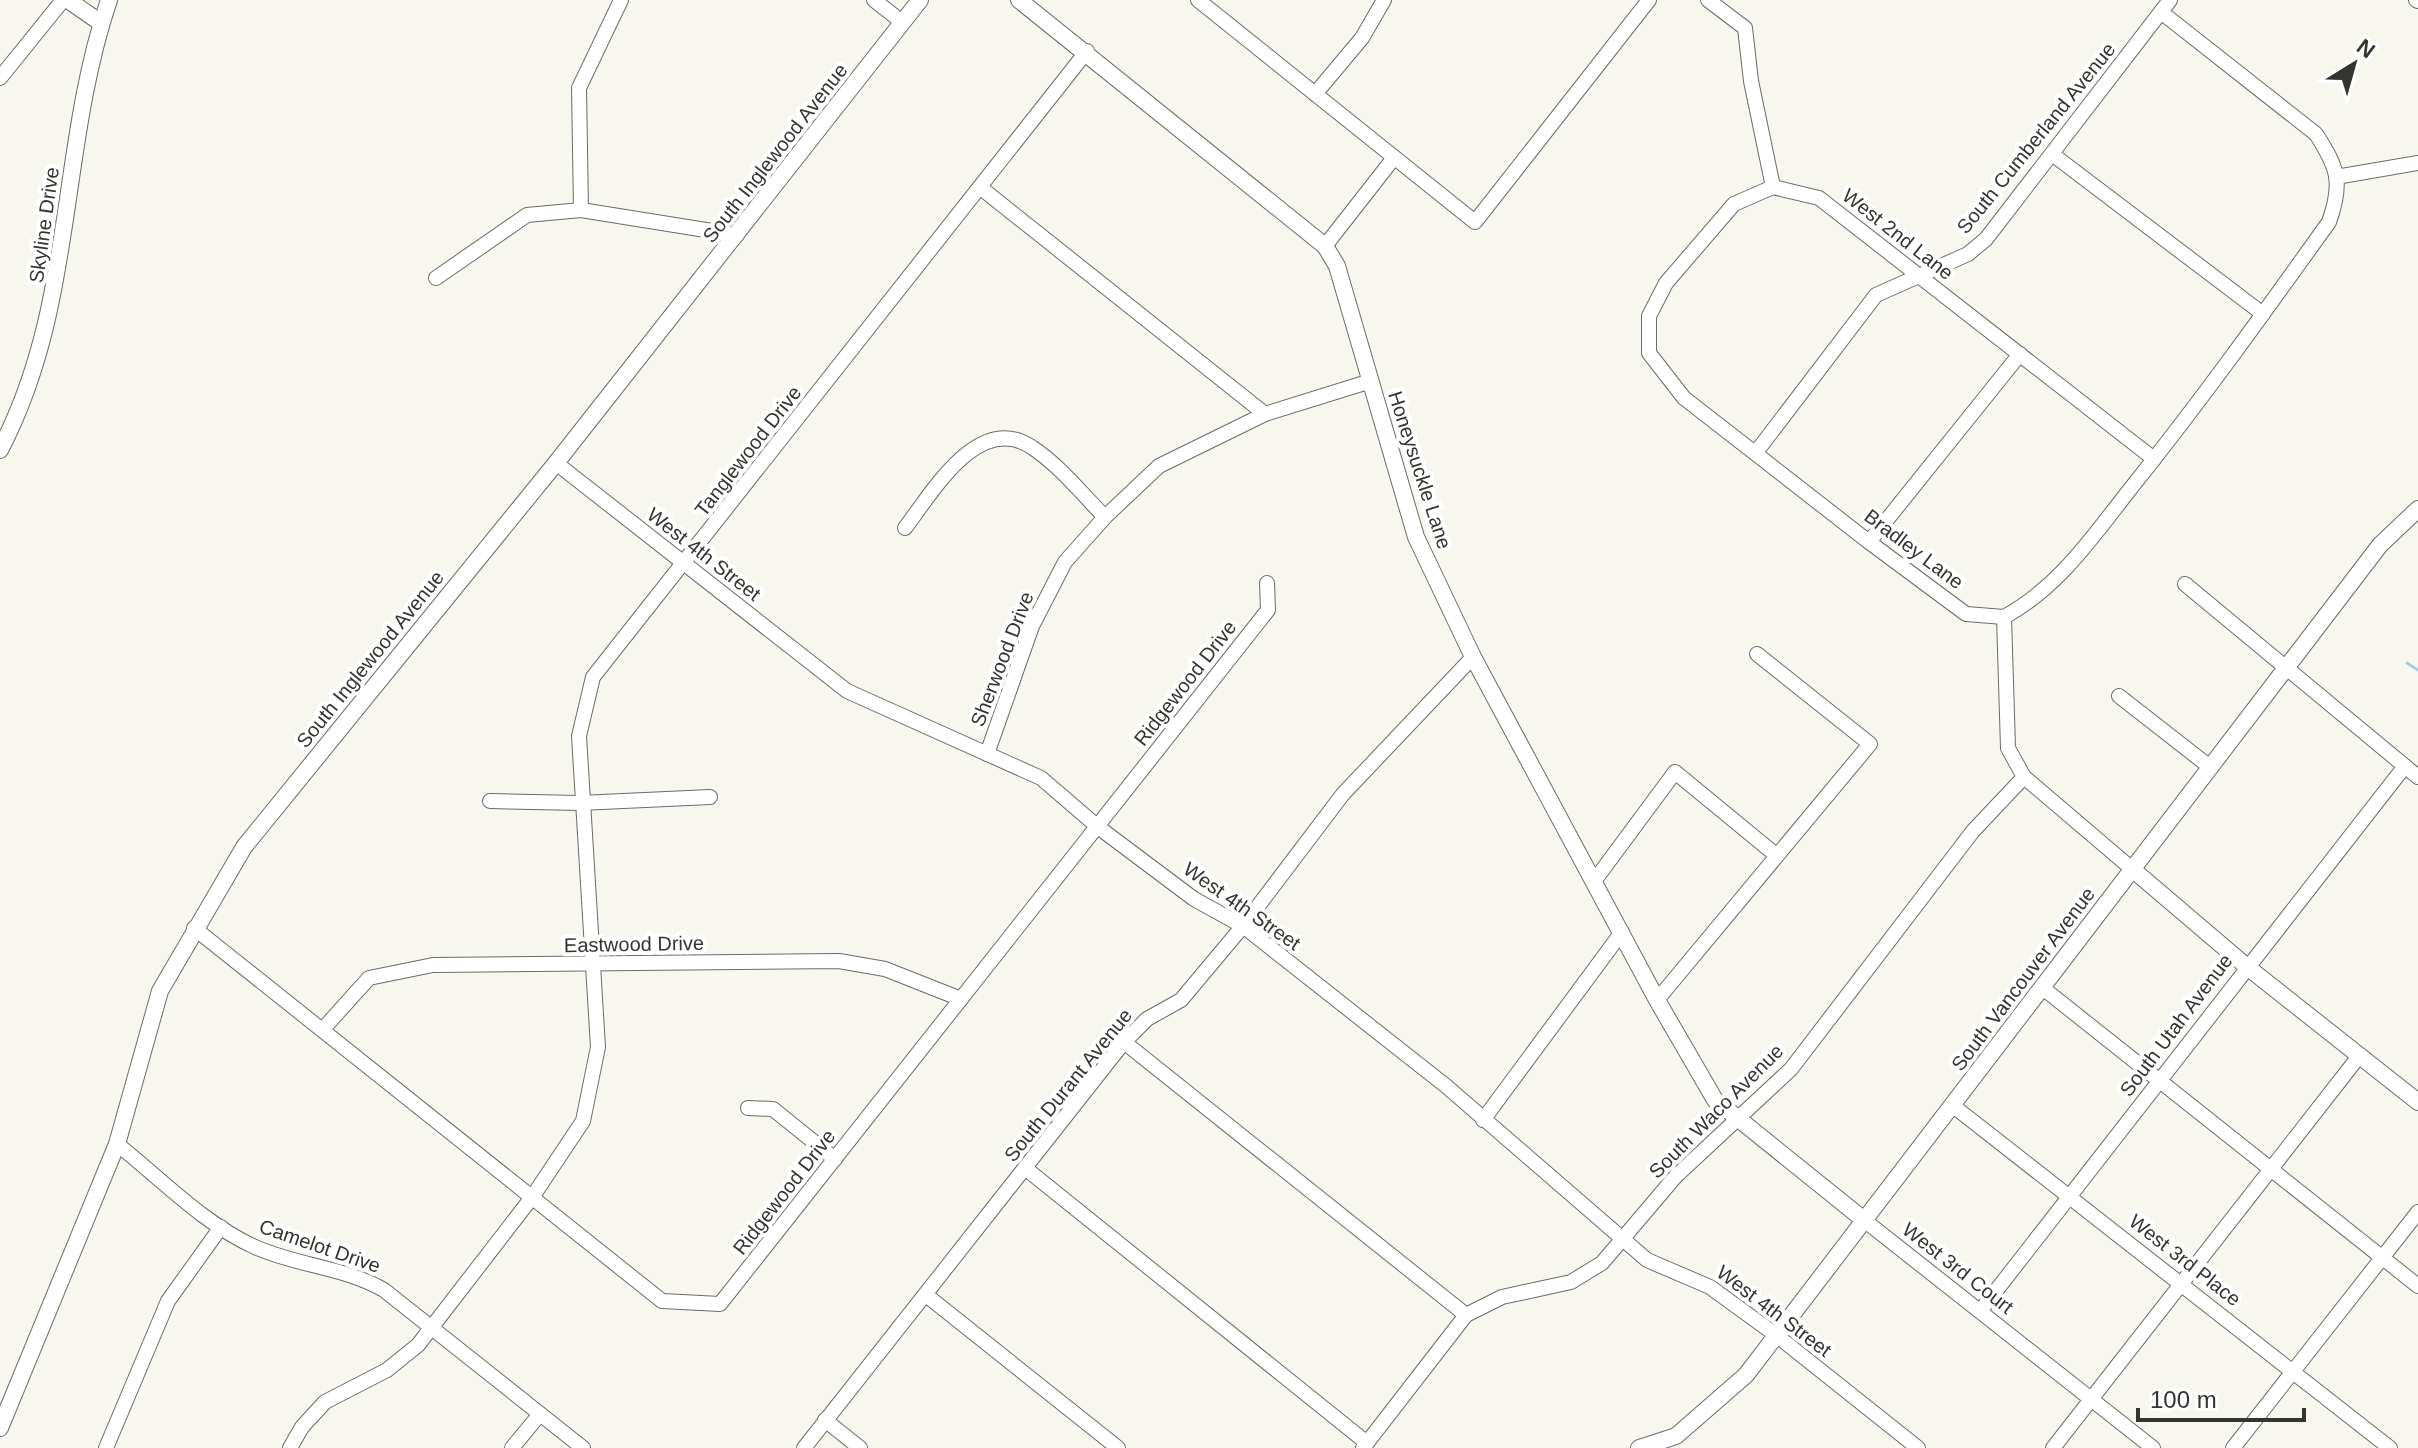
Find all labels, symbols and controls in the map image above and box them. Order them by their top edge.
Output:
north arrow [2314,24,2394,104]
text: N [2352,34,2380,63]
street label: South Cumberland Avenue [1952,38,2120,238]
street label: South Inglewood Avenue [698,59,852,247]
street label: Skyline Drive [25,166,63,284]
street label: West 2nd Lane [1838,184,1958,284]
street label: Tanglewood Drive [690,382,806,520]
street label: Honeysuckle Lane [1384,388,1456,552]
street label: West 4th Street [643,503,765,605]
street label: Bradley Lane [1860,505,1968,593]
street label: South Inglewood Avenue [292,566,448,752]
street label: Sherwood Drive [966,589,1038,729]
street label: Ridgewood Drive [1129,616,1241,750]
street label: West 4th Street [1179,858,1305,955]
street label: South Vancouver Avenue [1947,883,2099,1075]
street label: Eastwood Drive [564,932,704,956]
street label: South Utah Avenue [2115,950,2237,1100]
street label: South Durant Avenue [1000,1004,1136,1166]
street label: South Waco Avenue [1645,1040,1787,1182]
street label: Ridgewood Drive [728,1125,840,1259]
street label: West 3rd Place [2125,1210,2245,1310]
street label: Camelot Drive [257,1215,383,1277]
street label: West 3rd Court [1898,1218,2018,1318]
street label: West 4th Street [1712,1261,1836,1361]
scale bar [2138,1372,2304,1422]
text: 100 m [2150,1386,2217,1413]

